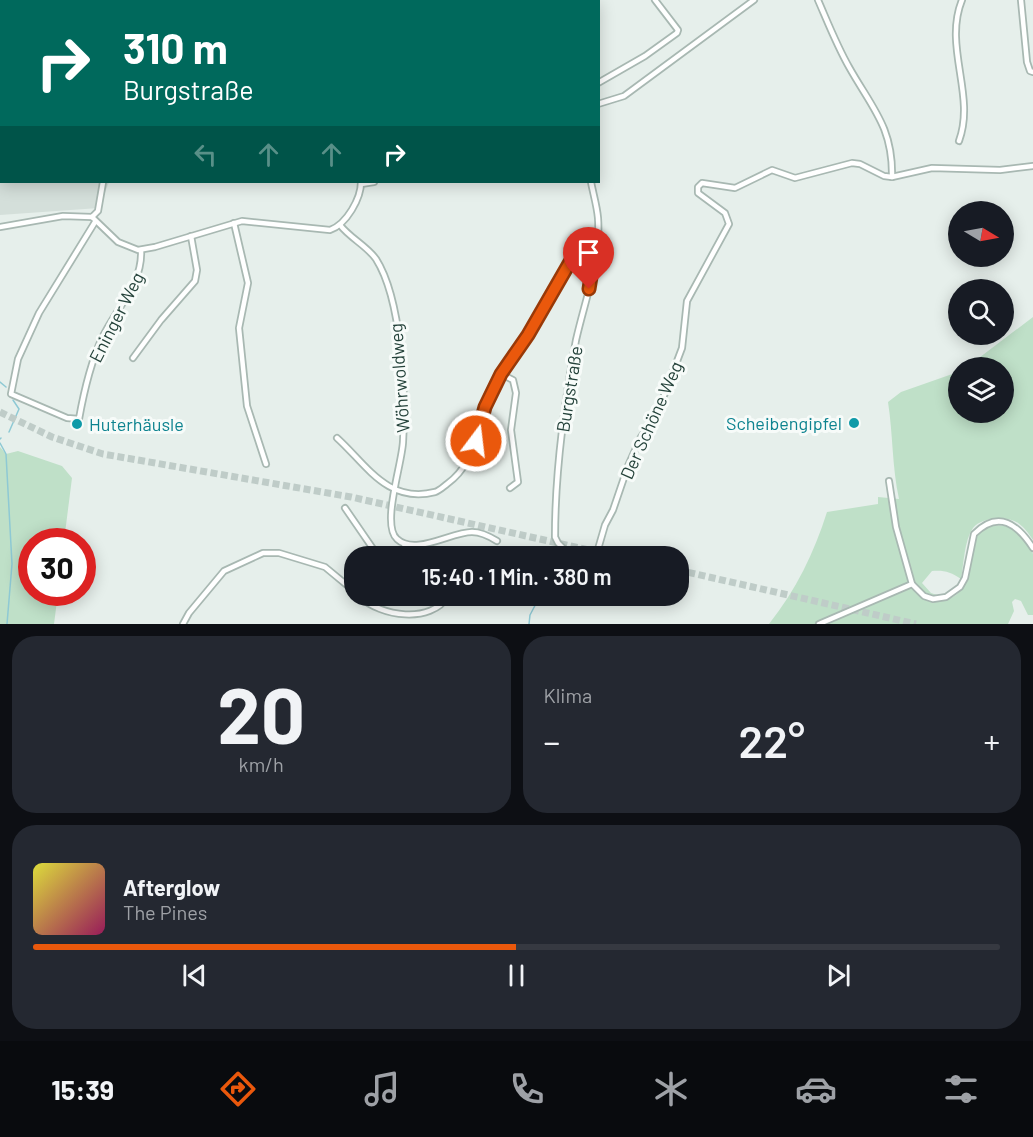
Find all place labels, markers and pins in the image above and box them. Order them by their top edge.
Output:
pin [563,227,614,289]
place label: Scheibengipfel [726,412,842,434]
place label: Huterhäusle [89,413,184,435]
marker: Scheibengipfel [847,416,861,430]
marker: Huterhäusle [70,417,84,431]

